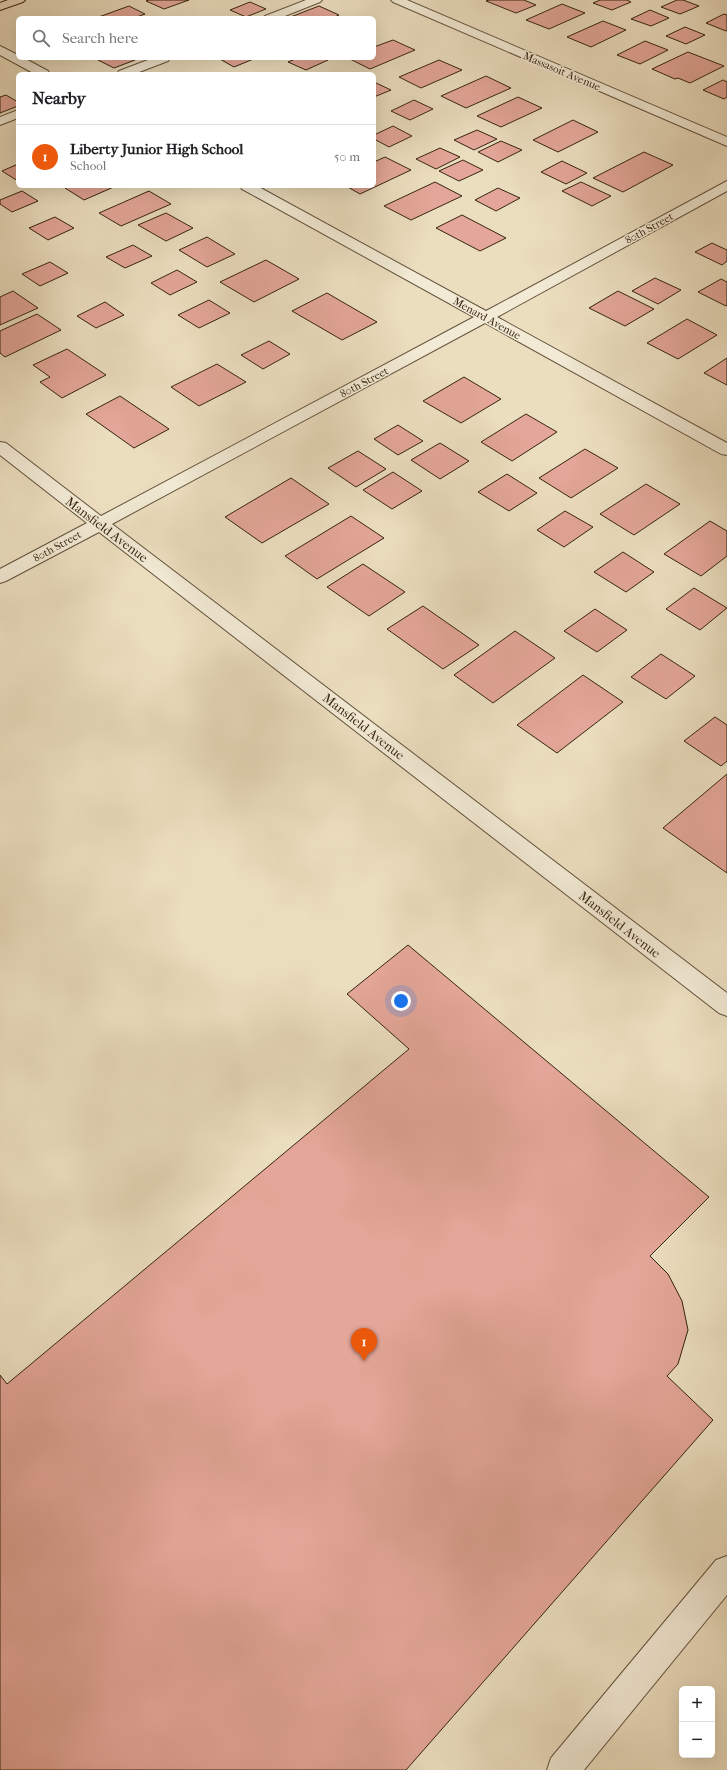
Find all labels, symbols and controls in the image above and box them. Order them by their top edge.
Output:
search box [16,16,376,60]
icon: search [30,27,52,49]
text: Search here [62,29,138,47]
street label: Massasoit Avenue [521,49,603,94]
text: Nearby [32,88,86,108]
text: Liberty Junior High School [70,140,243,158]
text: 1 [43,149,47,164]
text: 50 m [334,149,360,164]
text: School [70,158,106,173]
street label: 80th Street [623,210,676,247]
street label: Menard Avenue [451,295,523,343]
street label: 80th Street [338,364,391,401]
street label: Mansfield Avenue [63,494,151,566]
street label: 80th Street [31,528,84,565]
street label: Mansfield Avenue [320,690,408,763]
street label: Mansfield Avenue [576,888,664,961]
your location [391,991,411,1011]
pin: 1 [351,1328,377,1361]
map controls [679,1686,715,1758]
button: + [679,1686,715,1722]
button: − [679,1722,715,1758]

